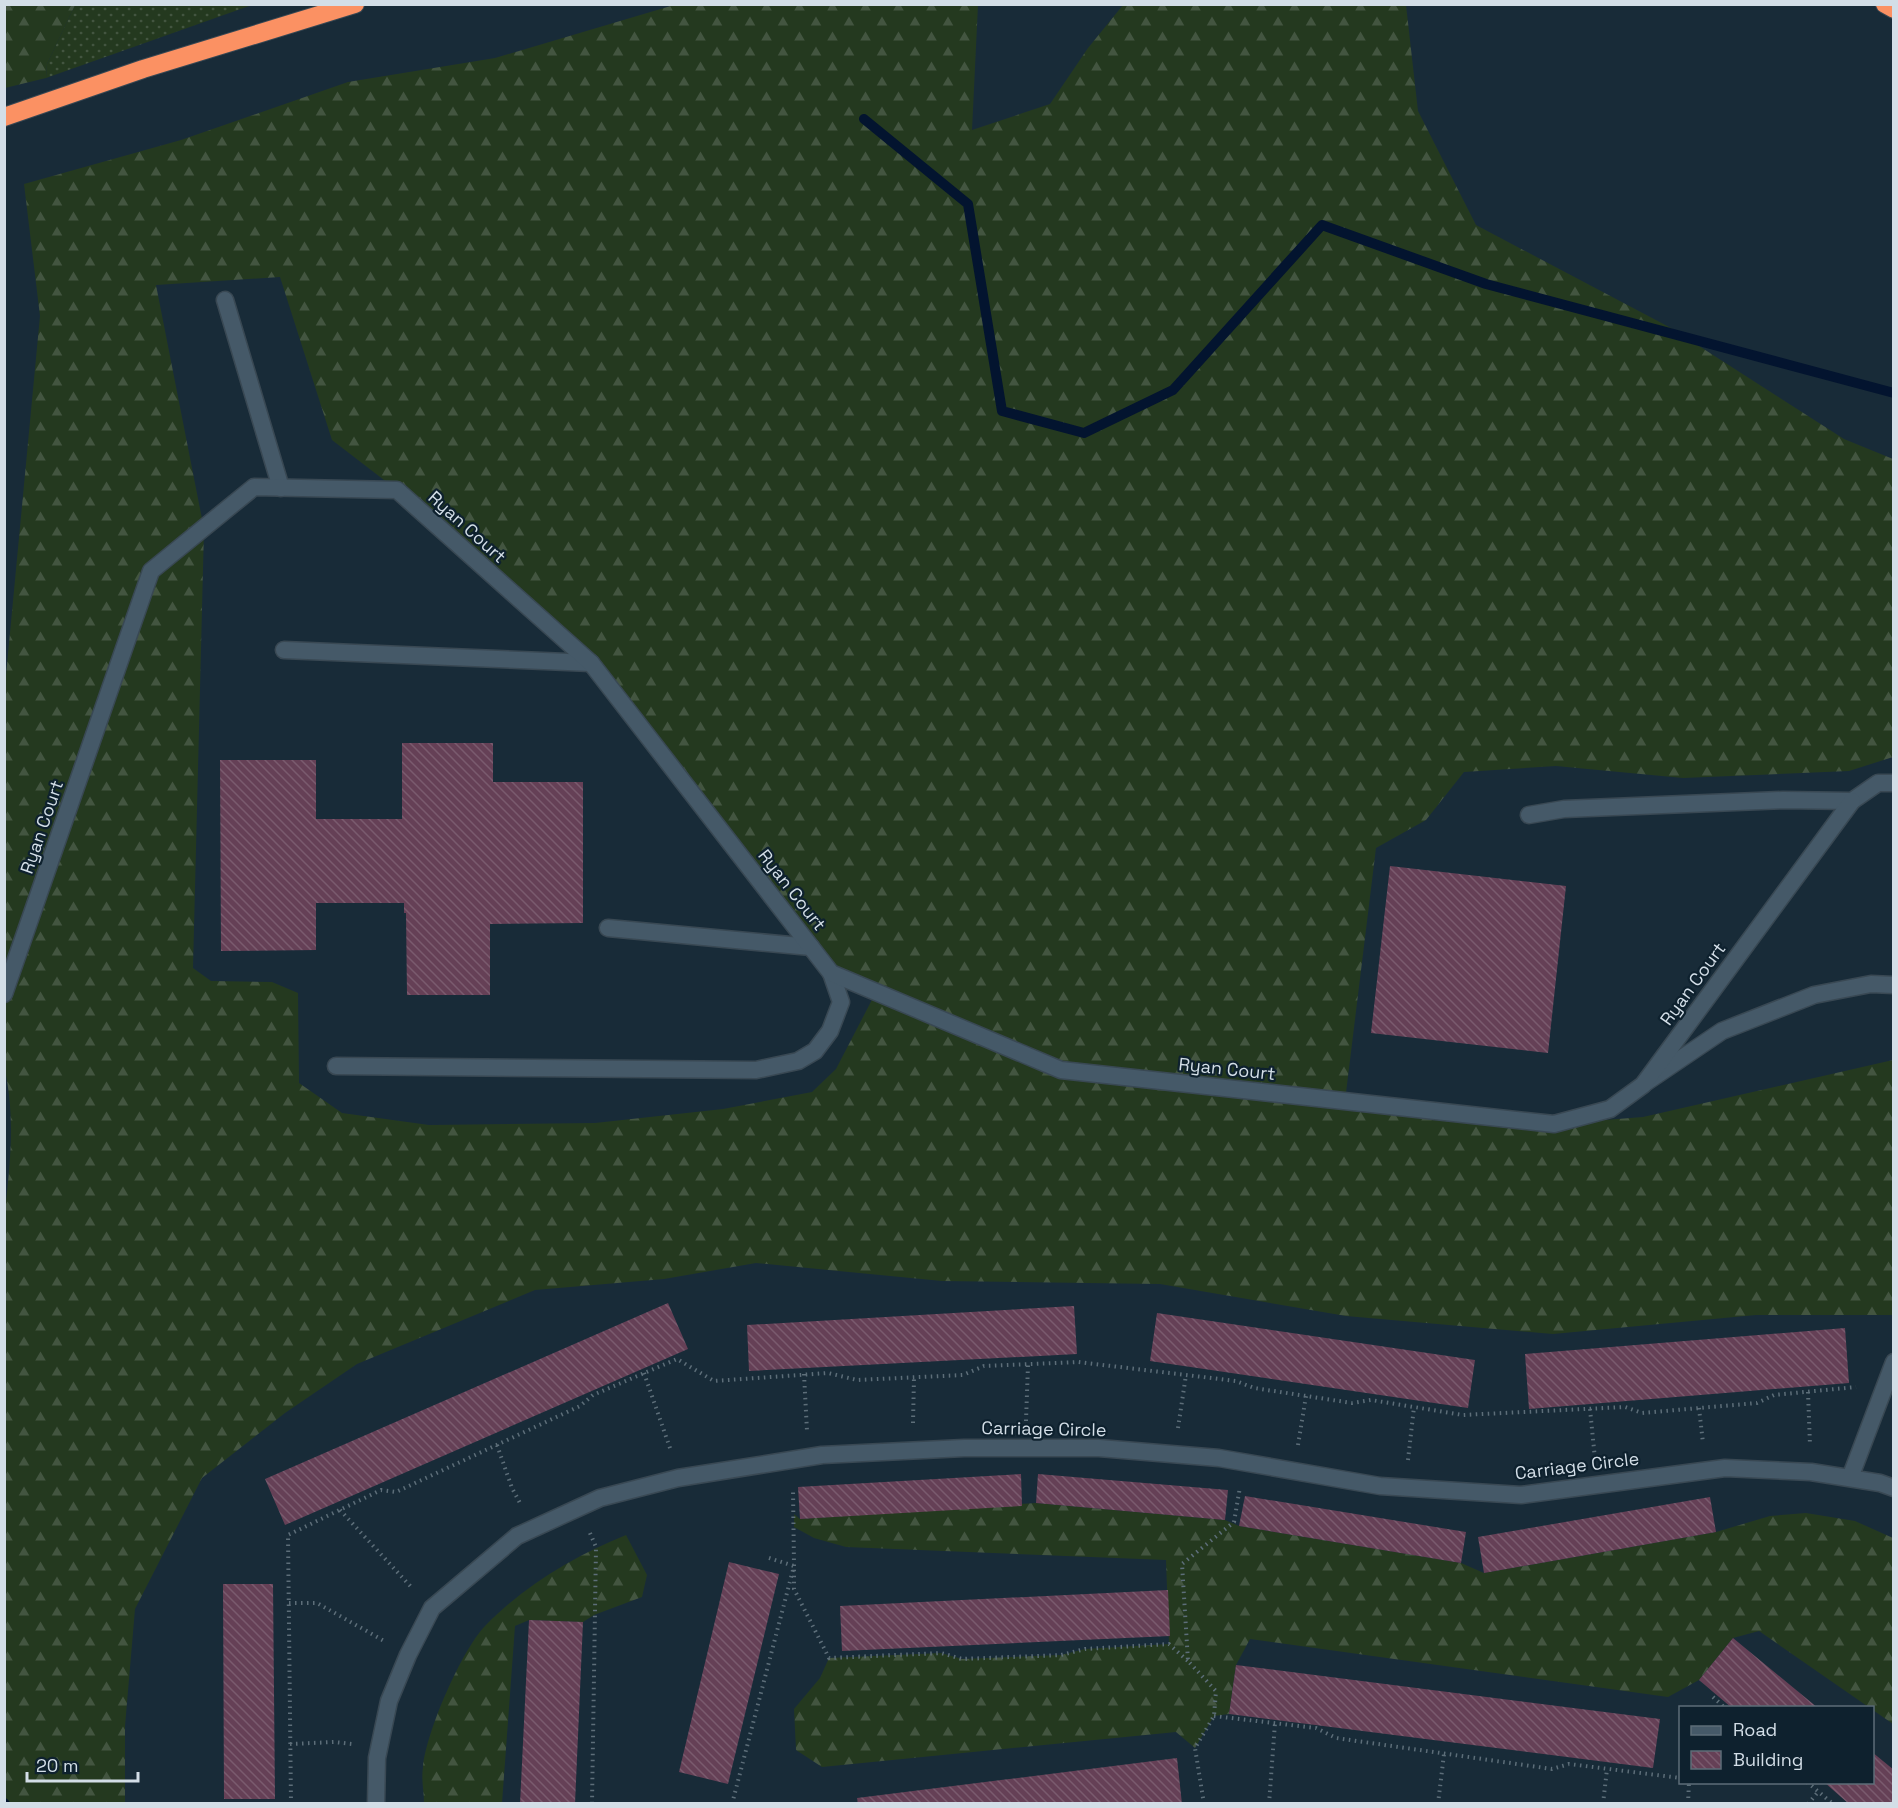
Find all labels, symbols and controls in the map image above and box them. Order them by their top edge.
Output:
street label: Ryan Court [424,486,511,568]
street label: Ryan Court [15,777,68,877]
street label: Ryan Court [753,844,831,935]
street label: Ryan Court [1655,938,1730,1030]
street label: Ryan Court [1178,1052,1277,1085]
street label: Carriage Circle [981,1416,1107,1441]
street label: Carriage Circle [1513,1446,1640,1485]
legend [1679,1706,1874,1784]
text: Road [1733,1718,1777,1741]
scale bar [27,1745,138,1783]
text: Building [1733,1748,1803,1771]
text: 20 m [36,1754,79,1777]

